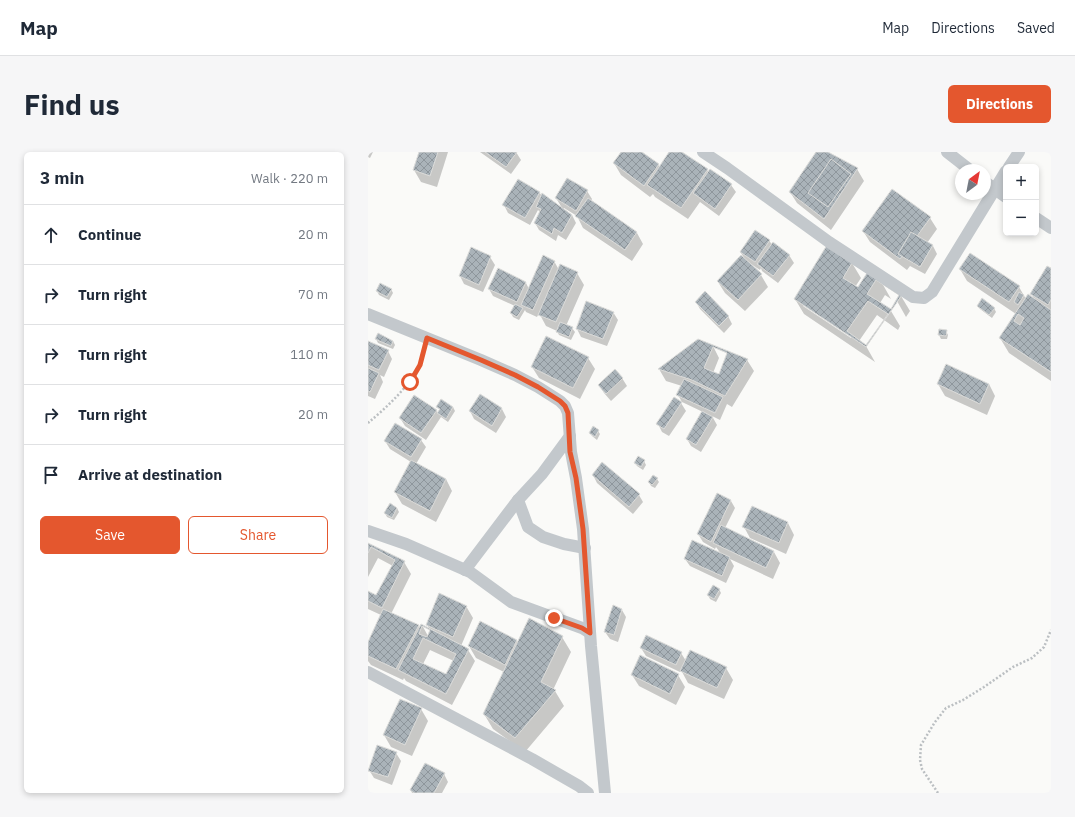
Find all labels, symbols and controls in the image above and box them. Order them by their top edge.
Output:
text: Map [20,16,58,40]
text: Map [882,19,909,37]
text: Directions [931,19,995,37]
text: Saved [1017,19,1055,37]
button: Directions [948,85,1051,123]
text: Find us [24,86,120,123]
north arrow [955,164,991,200]
map controls [1003,164,1039,236]
button: + [1003,164,1039,200]
text: 3 min [40,167,84,189]
text: Walk · 220 m [251,170,328,187]
button: − [1003,200,1039,236]
icon: ahead [40,224,62,246]
text: Continue [78,225,142,244]
text: 20 m [298,226,328,243]
icon: right [40,284,62,306]
text: Turn right [78,285,147,304]
text: 70 m [298,286,328,303]
icon: right [40,344,62,366]
text: Turn right [78,345,147,364]
text: 110 m [290,346,328,363]
route start [401,373,419,391]
icon: right [40,404,62,426]
text: Turn right [78,405,147,424]
text: 20 m [298,406,328,423]
icon: arrive [40,464,62,486]
text: Arrive at destination [78,465,222,484]
button: Save [40,516,180,554]
button: Share [188,516,328,554]
route end [545,609,563,627]

